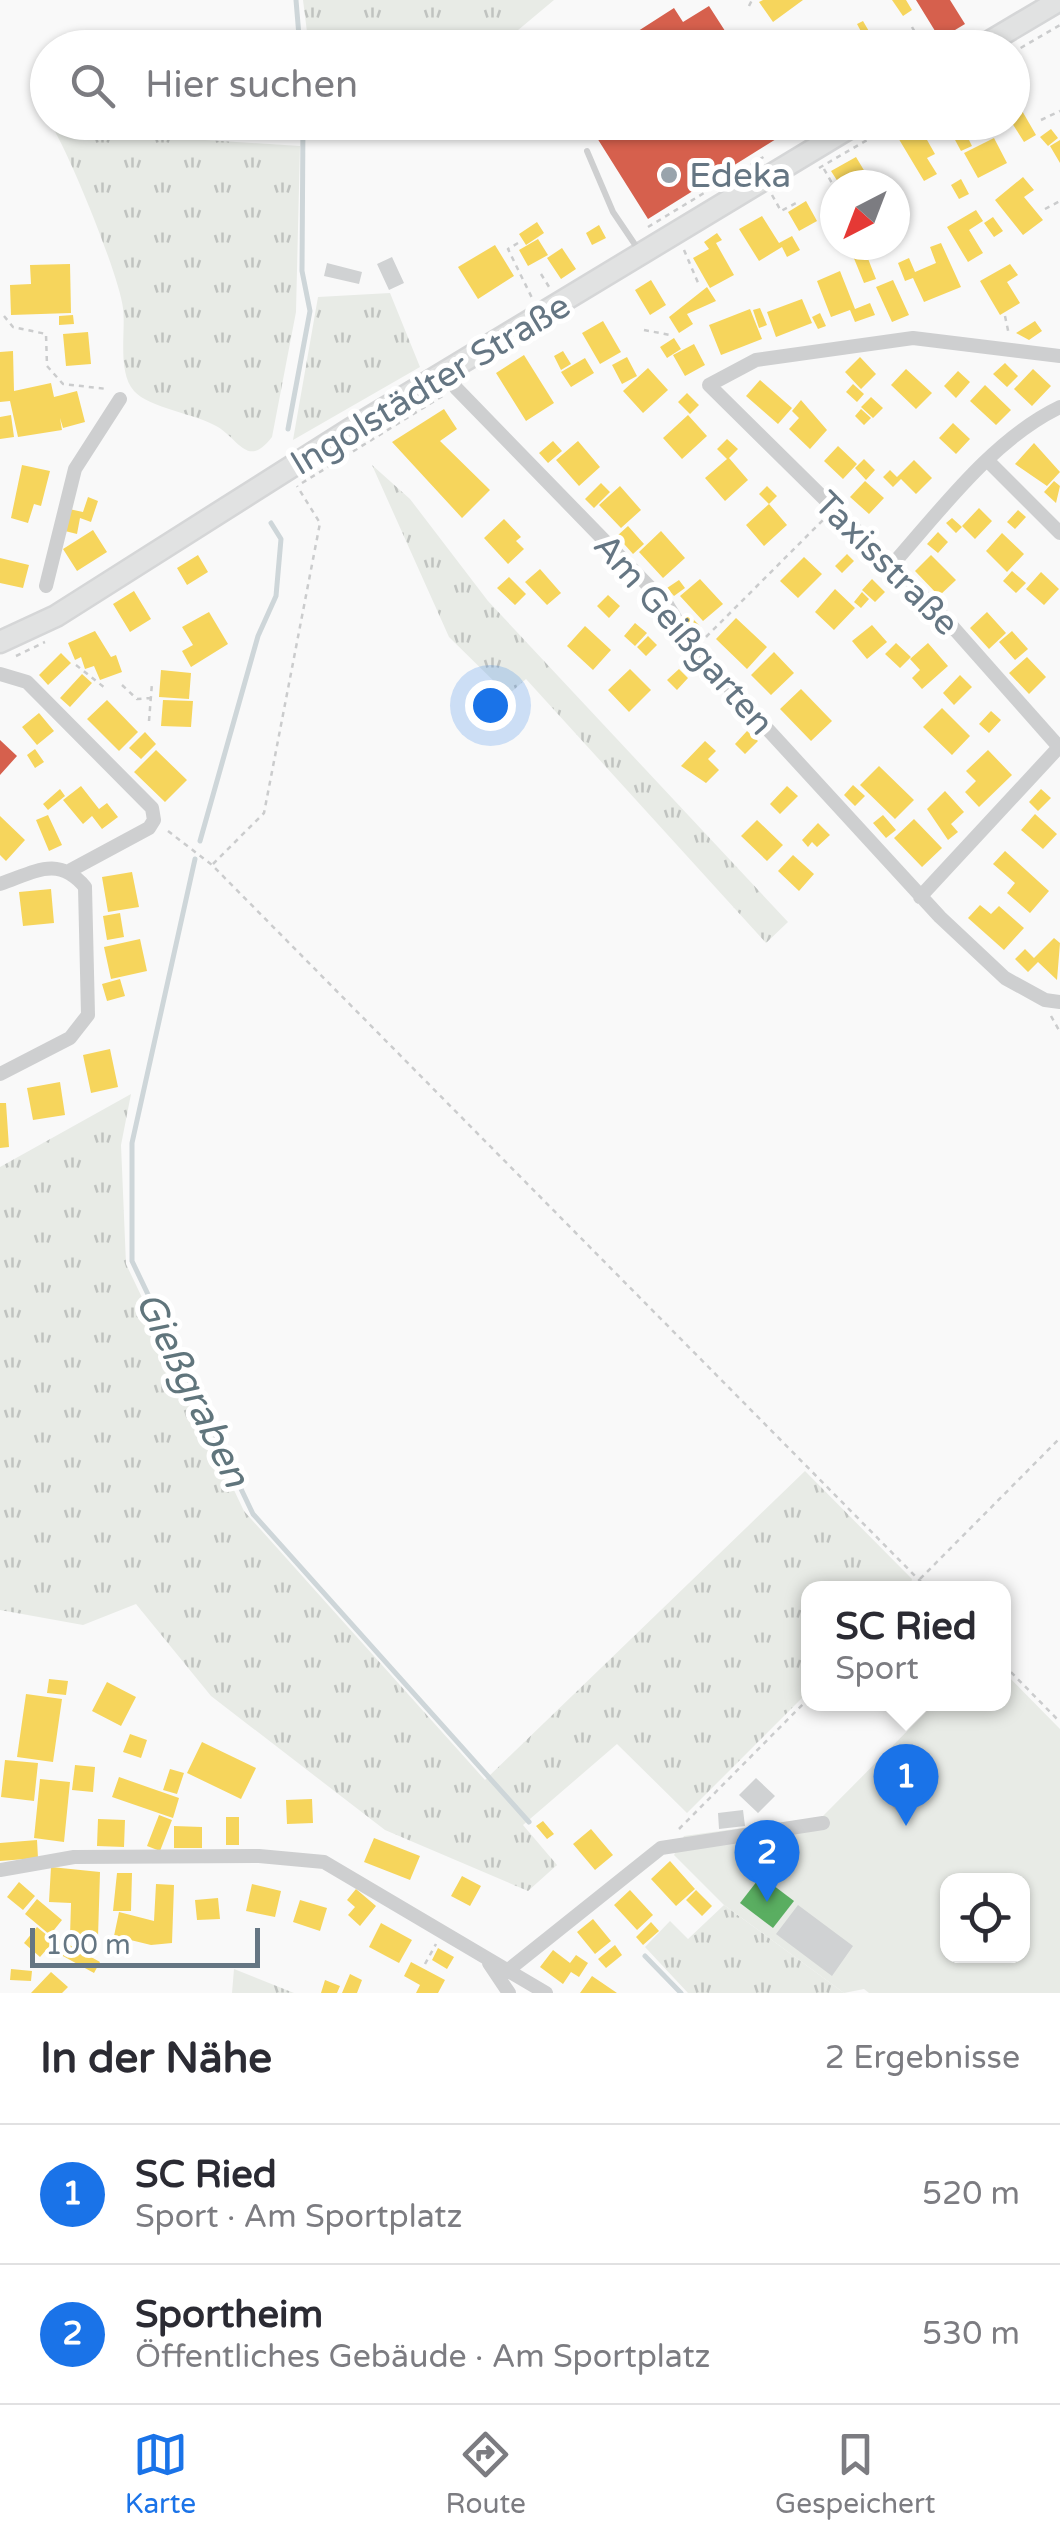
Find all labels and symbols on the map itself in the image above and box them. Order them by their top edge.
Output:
place label: Edeka [689,155,791,197]
marker: Edeka [658,164,680,186]
north arrow [820,170,910,260]
street label: Ingolstädter Straße [283,285,578,485]
street label: Taxisstraße [805,483,967,645]
street label: Am Geißgarten [584,525,782,744]
your location [465,680,516,731]
water label: Gießgraben [125,1284,259,1495]
pin: 1 [874,1744,938,1826]
pin: 2 [734,1820,800,1902]
scale bar [30,1923,260,1968]

